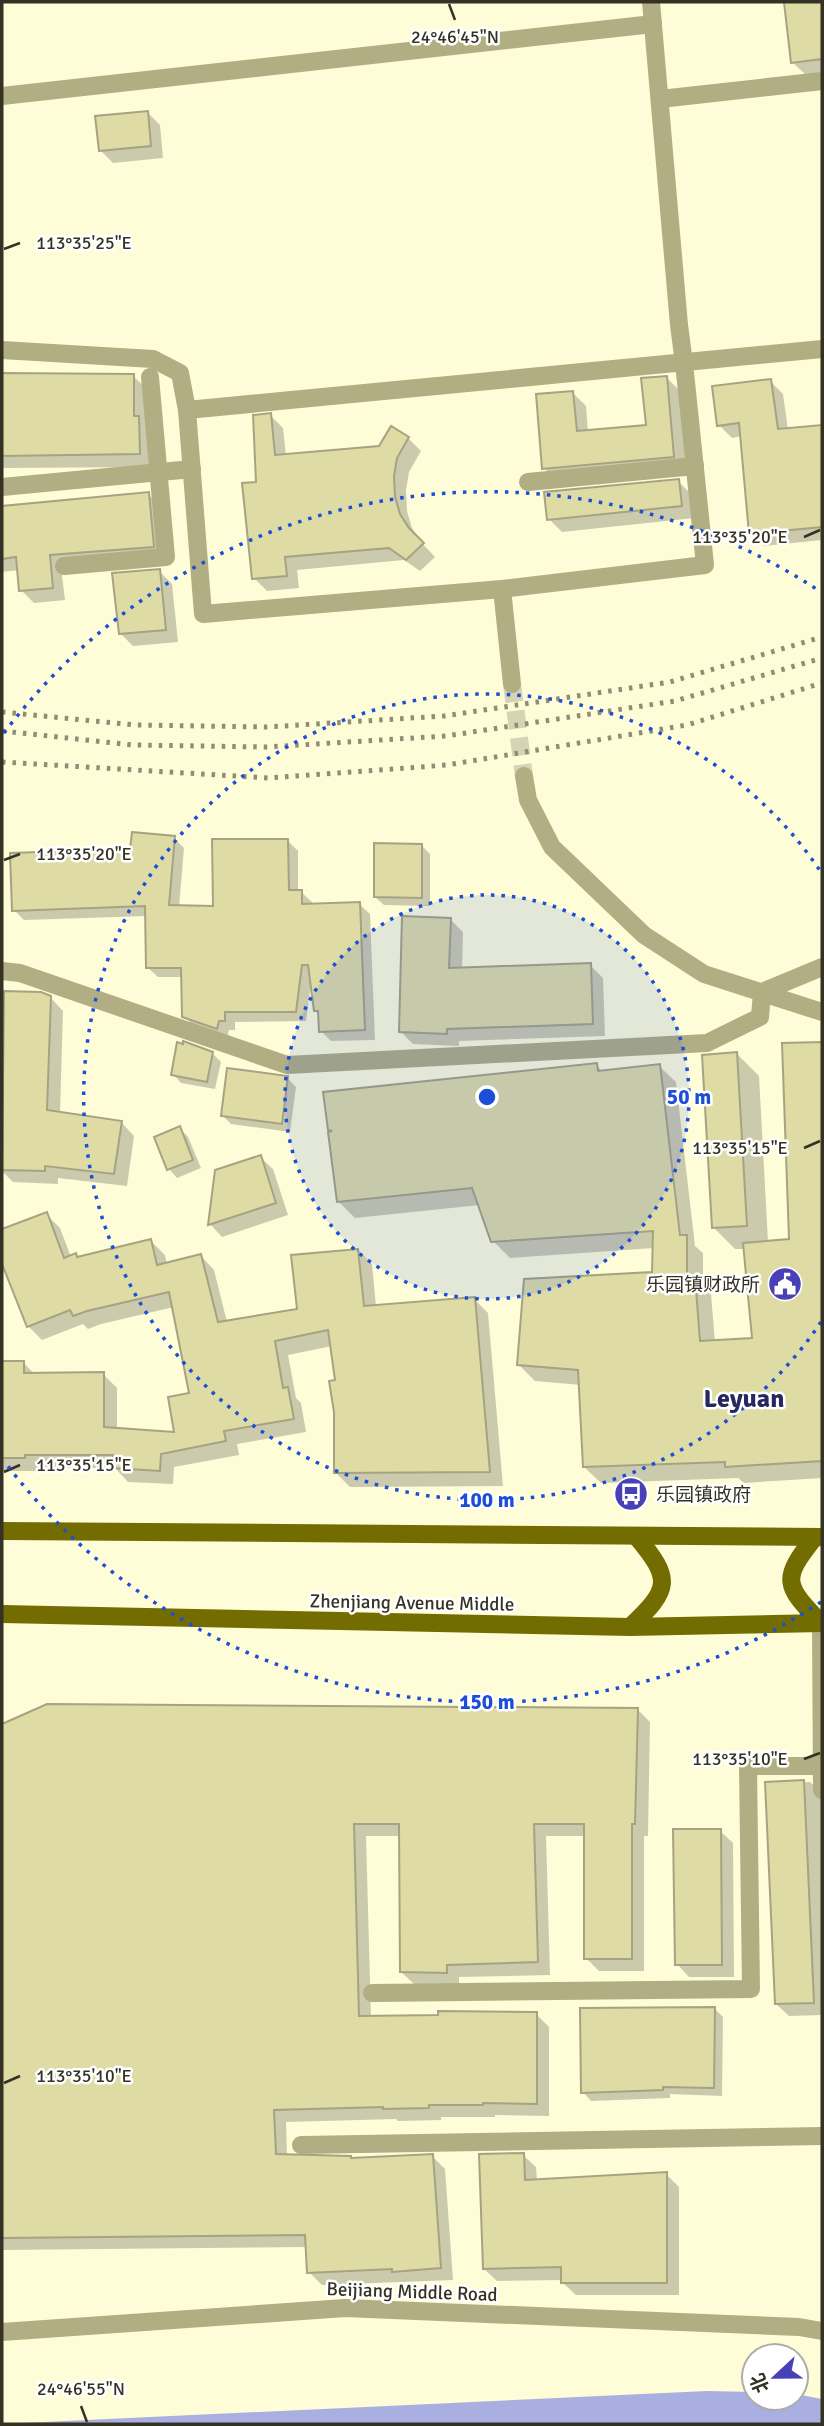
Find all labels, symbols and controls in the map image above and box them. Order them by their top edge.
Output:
text: 24°46'45"N [411,26,499,48]
text: 113°35'25"E [36,232,132,254]
text: 113°35'20"E [692,526,788,548]
text: 113°35'20"E [36,843,132,865]
text: 50 m [667,1084,711,1110]
centre of rings [475,1085,499,1109]
text: 113°35'15"E [692,1137,788,1159]
public building icon: 乐园镇财政所 [766,1265,804,1303]
place label: 乐园镇财政所 [646,1273,760,1297]
district label: Leyuan [704,1383,784,1415]
text: 113°35'15"E [36,1454,132,1476]
bus stop icon: 乐园镇政府 [612,1475,650,1513]
place label: 乐园镇政府 [656,1483,751,1507]
text: 100 m [459,1487,515,1513]
street label: Zhenjiang Avenue Middle [309,1589,515,1617]
text: 150 m [459,1689,515,1715]
text: 113°35'10"E [692,1748,788,1770]
text: 113°35'10"E [36,2065,132,2087]
street label: Beijiang Middle Road [326,2277,498,2307]
north arrow [740,2342,810,2412]
text: 北 [745,2370,775,2396]
text: 24°46'55"N [37,2378,125,2400]

